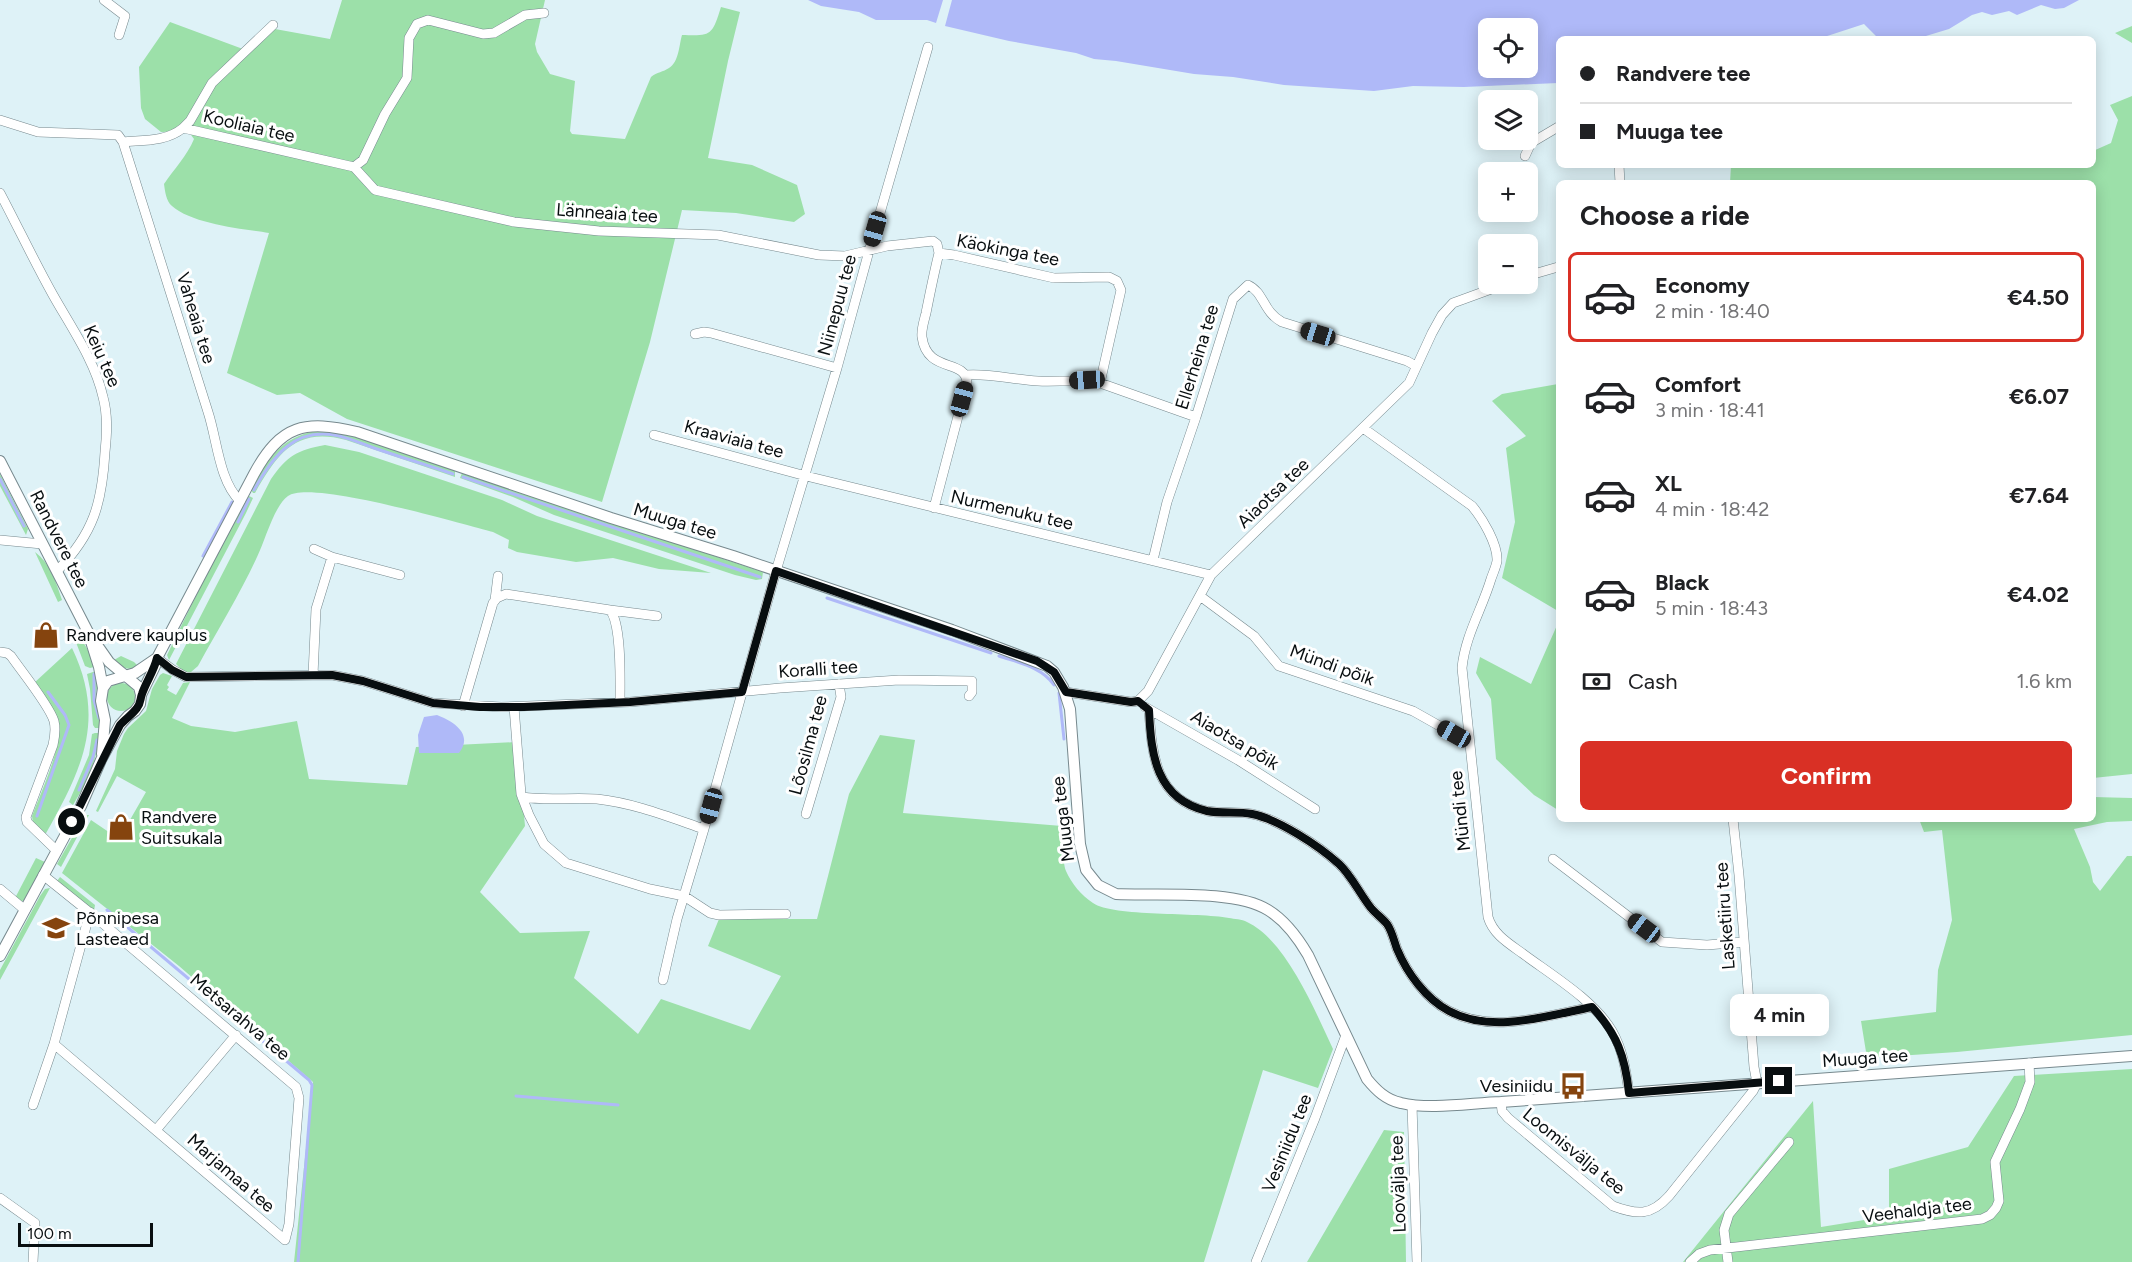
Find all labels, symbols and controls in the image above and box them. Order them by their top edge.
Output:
map controls [1478,18,1538,294]
button: locate [1478,18,1538,78]
text: Randvere tee [1616,60,1750,87]
button: layers [1478,90,1538,150]
street label: Kooliaia tee [201,105,297,147]
text: Muuga tee [1616,118,1723,145]
button: + [1478,162,1538,222]
street label: Länneaia tee [555,198,659,228]
text: Choose a ride [1580,199,1749,232]
car [861,209,889,249]
street label: Käokinga tee [955,229,1061,271]
button: − [1478,234,1538,294]
street label: Niinepuu tee [813,252,861,358]
street label: Vaheaia tee [172,270,220,366]
icon: car [1583,270,1637,324]
text: Economy [1655,272,1750,299]
text: €4.50 [2007,284,2069,311]
text: 2 min · 18:40 [1655,299,1770,323]
street label: Ellerheina tee [1171,302,1223,412]
car [1298,320,1338,348]
street label: Keiu tee [79,321,125,391]
icon: car [1583,369,1637,423]
car [1069,370,1105,390]
text: Comfort [1655,371,1741,398]
car [949,379,975,419]
text: €6.07 [2009,383,2069,410]
text: 3 min · 18:41 [1655,398,1765,422]
street label: Kraaviaia tee [682,415,786,463]
street label: Aiaotsa tee [1233,453,1314,533]
icon: car [1583,468,1637,522]
text: XL [1655,470,1682,497]
text: €7.64 [2009,482,2069,509]
street label: Nurmenuku tee [949,485,1076,535]
street label: Randvere tee [25,486,93,592]
text: 4 min · 18:42 [1655,497,1769,521]
street label: Muuga tee [631,498,719,544]
icon: car [1583,567,1637,621]
text: Black [1655,569,1709,596]
text: €4.02 [2007,581,2069,608]
text: 5 min · 18:43 [1655,596,1768,620]
shop icon: Randvere kauplus [31,620,61,650]
place label: Randvere kauplus [66,624,207,646]
street label: Mündi põik [1287,640,1378,691]
street label: Koralli tee [778,655,859,683]
icon: cash [1580,665,1613,698]
text: Cash [1628,668,1678,695]
text: 1.6 km [2017,669,2072,693]
street label: Lõosilma tee [784,693,832,797]
street label: Aiaotsa põik [1187,705,1283,775]
car [1434,717,1474,751]
button: Confirm [1580,741,2072,810]
street label: Mündi tee [1445,769,1475,852]
street label: Muuga tee [1047,775,1079,863]
car [698,786,724,826]
place label: Randvere Suitsukala [141,806,222,849]
route start [58,808,85,835]
shop icon: Randvere Suitsukala [106,812,136,842]
street label: Lasketiiru tee [1710,861,1740,970]
place label: Põnnipesa Lasteaed [76,907,159,950]
car [1624,910,1664,946]
school or university icon: Põnnipesa Lasteaed [41,913,71,943]
street label: Metsarahva tee [186,969,295,1065]
callout: 4 min [1730,994,1828,1036]
text: 4 min [1754,1003,1805,1027]
street label: Muuga tee [1821,1044,1909,1072]
route end [1765,1067,1792,1094]
bus stop icon: Vesiniidu [1558,1071,1588,1101]
place label: Vesiniidu [1480,1075,1553,1097]
street label: Vesiniidu tee [1257,1091,1317,1195]
street label: Loomisvälja tee [1518,1103,1630,1199]
street label: Marjamaa tee [183,1129,279,1217]
street label: Loovälja tee [1385,1135,1411,1233]
street label: Veehaldja tee [1861,1192,1973,1228]
scale bar [18,1220,153,1248]
text: 100 m [27,1224,72,1243]

